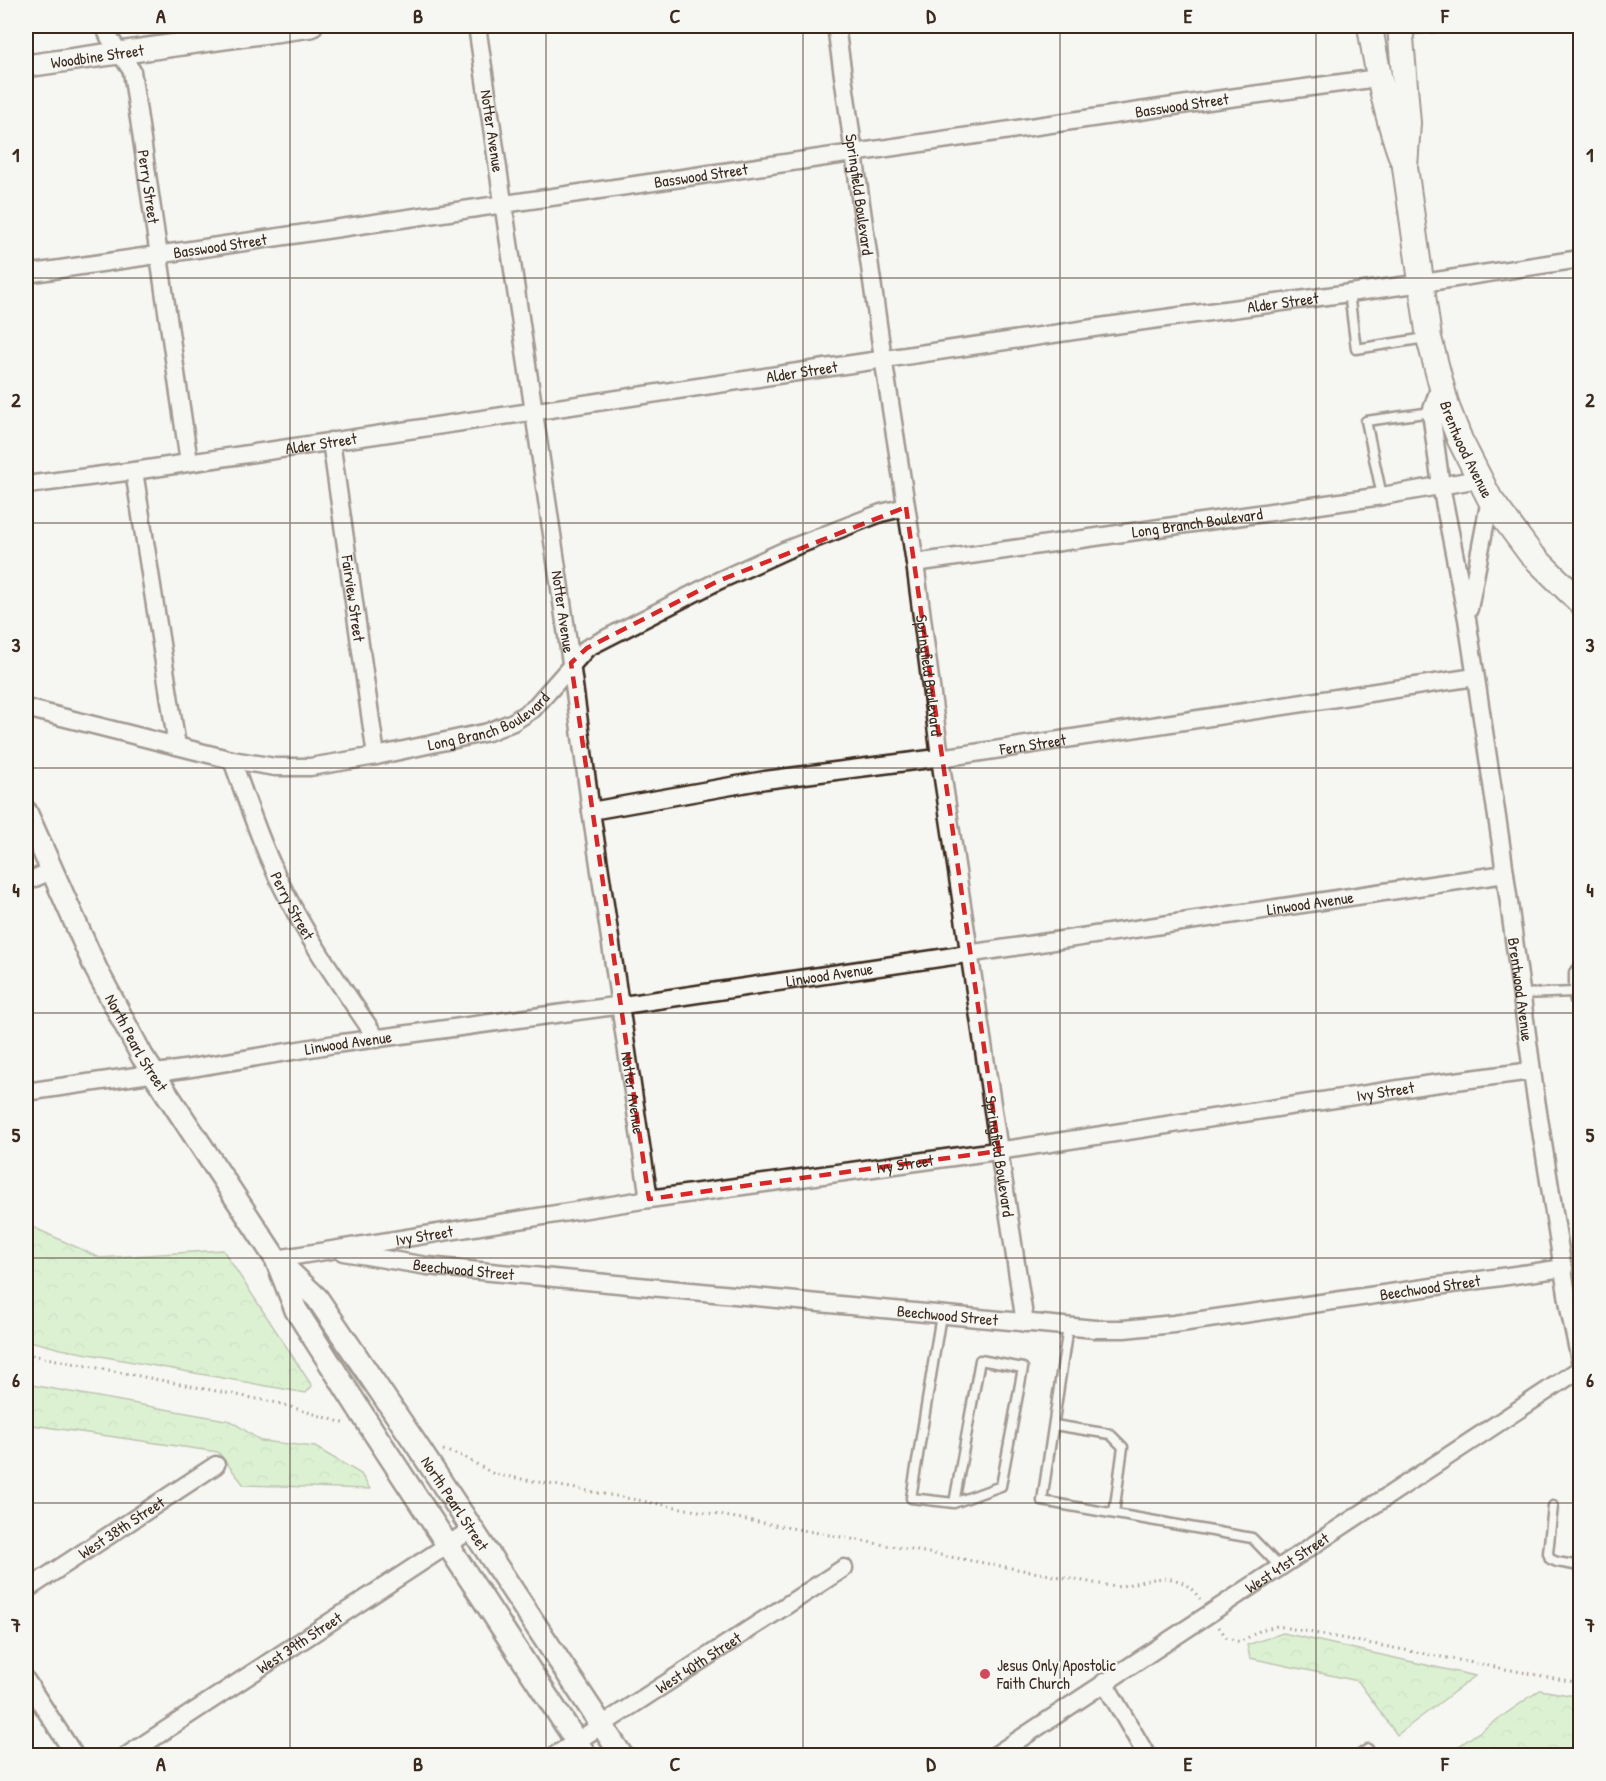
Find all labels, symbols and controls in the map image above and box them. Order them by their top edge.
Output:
text: A [156,2,166,29]
text: B [413,2,423,29]
text: C [670,2,681,29]
text: D [926,2,936,29]
text: E [1184,2,1193,29]
text: F [1440,2,1450,29]
street label: Woodbine Street [49,39,146,73]
street label: Basswood Street [1133,87,1230,123]
street label: Notter Avenue [476,88,509,174]
street label: Springfield Boulevard [840,132,879,256]
text: 1 [12,141,20,168]
text: 1 [1586,141,1594,168]
street label: Perry Street [133,148,165,225]
street label: Basswood Street [653,157,750,193]
street label: Basswood Street [172,228,269,263]
street label: Alder Street [1246,286,1320,318]
street label: Alder Street [765,355,839,388]
text: 2 [11,386,21,413]
text: 2 [1585,386,1595,413]
street label: Brentwood Avenue [1435,399,1499,502]
street label: Alder Street [284,427,359,459]
street label: Long Branch Boulevard [1130,502,1264,543]
street label: Fairview Street [336,553,371,643]
street label: Notter Avenue [546,569,580,655]
street label: Springfield Boulevard [911,613,948,737]
text: 3 [12,631,21,658]
text: 3 [1586,631,1595,658]
street label: Long Branch Boulevard [426,687,554,756]
street label: Fern Street [997,728,1068,760]
street label: Perry Street [266,868,320,944]
text: 4 [12,876,20,903]
text: 4 [1586,876,1594,903]
street label: Linwood Avenue [1265,886,1356,920]
street label: Brentwood Avenue [1503,936,1539,1043]
street label: Linwood Avenue [784,957,875,992]
street label: North Pearl Street [100,990,174,1096]
street label: Linwood Avenue [303,1025,394,1060]
street label: Notter Avenue [616,1050,650,1136]
street label: Ivy Street [1355,1076,1416,1106]
street label: Springfield Boulevard [980,1094,1020,1218]
text: 5 [12,1121,21,1148]
text: 5 [1586,1121,1595,1148]
street label: Ivy Street [875,1149,935,1179]
street label: Ivy Street [394,1220,455,1251]
street label: Beechwood Street [412,1253,516,1285]
street label: Beechwood Street [1378,1269,1482,1305]
street label: Beechwood Street [896,1299,1000,1331]
text: 6 [12,1366,20,1393]
text: 6 [1586,1366,1594,1393]
street label: North Pearl Street [416,1452,495,1555]
street label: West 38th Street [74,1491,169,1564]
street label: West 41st Street [1241,1527,1333,1598]
street label: West 39th Street [252,1606,346,1679]
text: 7 [10,1611,21,1638]
text: 7 [1584,1611,1595,1638]
street label: West 40th Street [651,1626,746,1698]
place label: Jesus Only Apostolic Faith Church [996,1654,1117,1694]
marker: Jesus Only Apostolic Faith Church [978,1667,992,1681]
text: A [156,1750,166,1777]
text: B [413,1750,423,1777]
text: C [670,1750,681,1777]
text: D [926,1750,936,1777]
text: E [1184,1750,1193,1777]
text: F [1440,1750,1450,1777]

